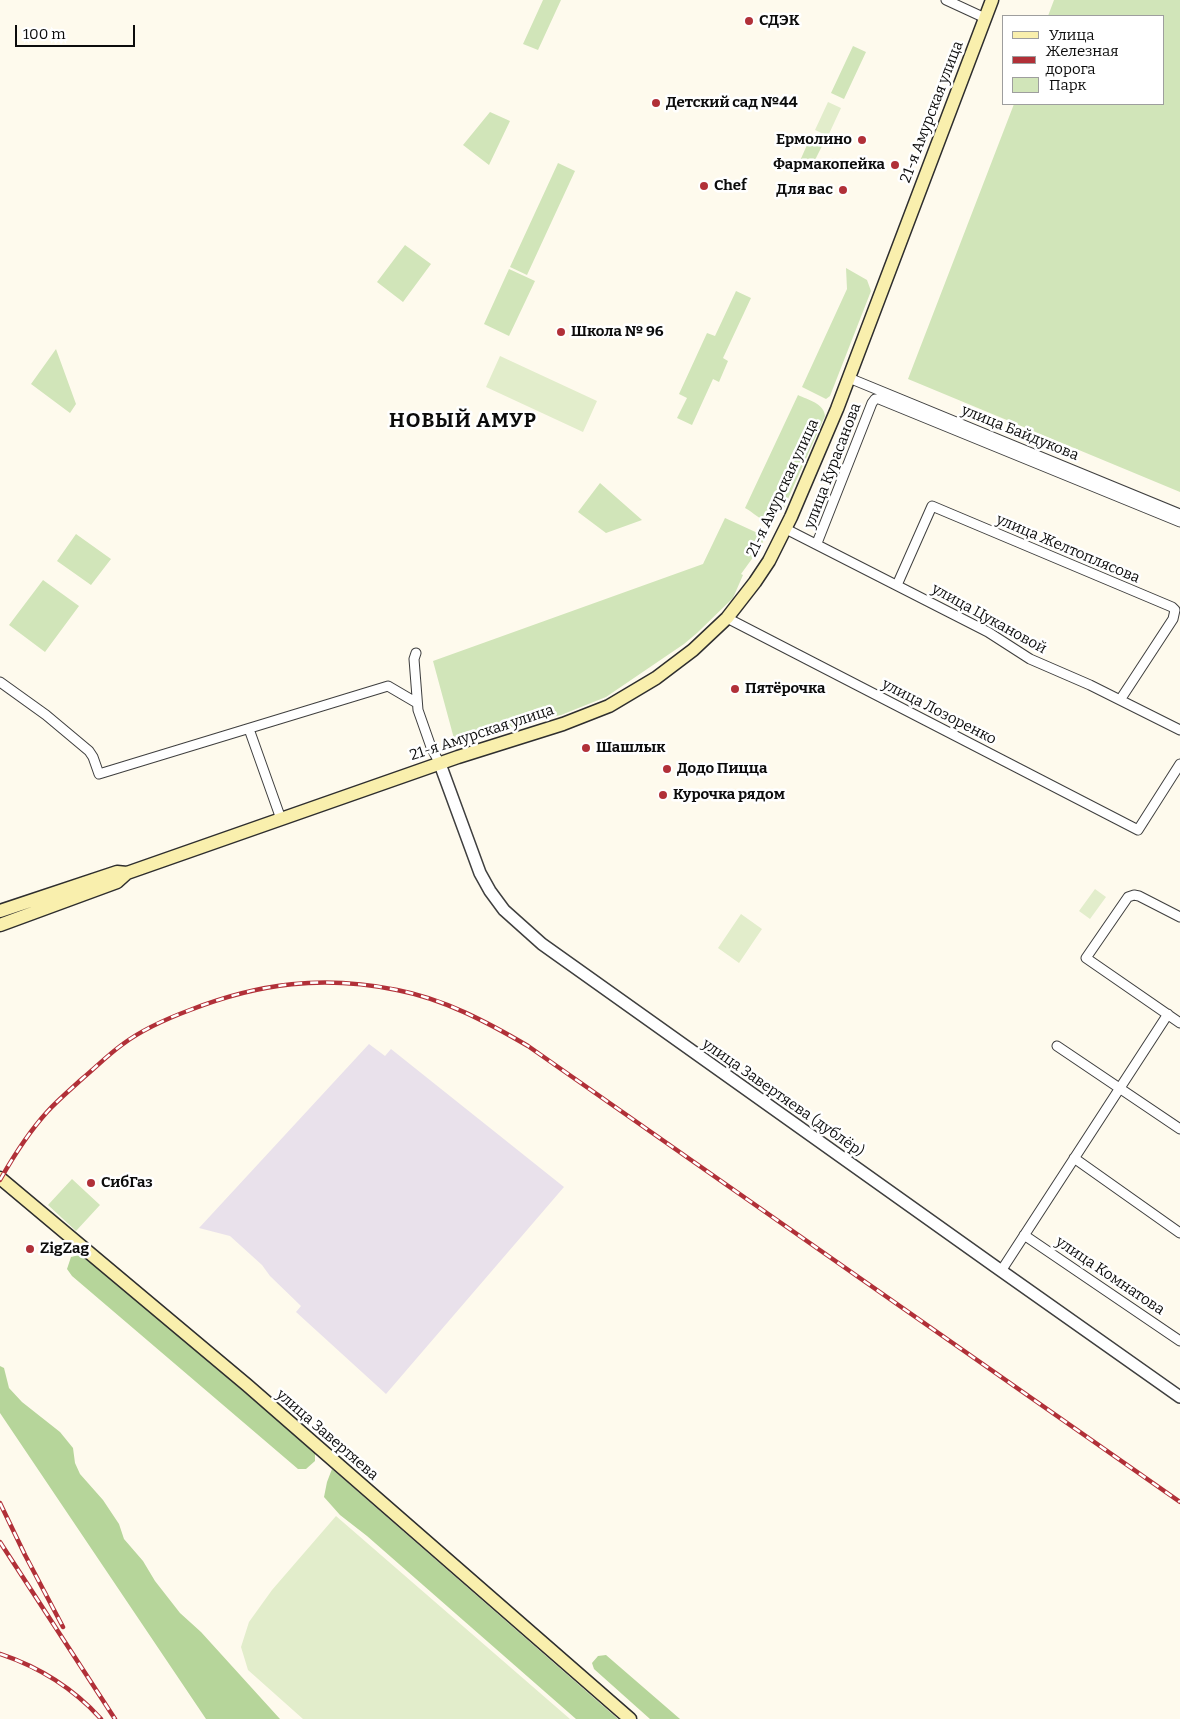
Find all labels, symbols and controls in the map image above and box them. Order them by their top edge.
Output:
place label: СДЭК [759,12,800,30]
scale bar [18,15,138,47]
marker: СДЭК [743,15,755,27]
legend [1002,15,1165,105]
text: 100 m [23,25,66,43]
text: Улица [1049,26,1095,44]
street label: 21-я Амурская улица [897,39,967,185]
text: Железная дорога [1046,42,1119,78]
text: Парк [1049,76,1086,94]
place label: Детский сад №44 [666,94,798,112]
marker: Детский сад №44 [650,97,662,109]
place label: Ермолино [776,131,852,149]
marker: Ермолино [856,134,868,146]
place label: Фармакопейка [773,156,885,174]
marker: Фармакопейка [889,159,901,171]
place label: Chef [714,177,747,195]
marker: Chef [698,180,710,192]
place label: Для вас [776,181,833,199]
marker: Для вас [837,184,849,196]
place label: Школа № 96 [571,323,664,341]
marker: Школа № 96 [555,326,567,338]
street label: улица Курасанова [801,401,865,531]
street label: улица Байдукова [959,401,1081,465]
district label: НОВЫЙ АМУР [388,409,538,433]
street label: 21-я Амурская улица [743,416,823,560]
street label: улица Желтоплясова [993,511,1143,587]
street label: улица Цукановой [928,580,1050,658]
street label: улица Лозоренко [879,675,999,749]
place label: Пятёрочка [745,680,825,698]
marker: Пятёрочка [729,683,741,695]
street label: 21-я Амурская улица [408,701,556,765]
place label: Шашлык [596,739,665,757]
marker: Шашлык [580,742,592,754]
place label: Додо Пицца [677,760,767,778]
marker: Додо Пицца [661,763,673,775]
place label: Курочка рядом [673,786,785,804]
marker: Курочка рядом [657,789,669,801]
street label: улица Завертяева (дублёр) [699,1035,867,1161]
place label: СибГаз [101,1174,153,1192]
marker: СибГаз [85,1177,97,1189]
street label: улица Комнатова [1052,1233,1168,1319]
place label: ZigZag [40,1240,89,1258]
marker: ZigZag [24,1243,36,1255]
street label: улица Завертяева [272,1386,382,1484]

